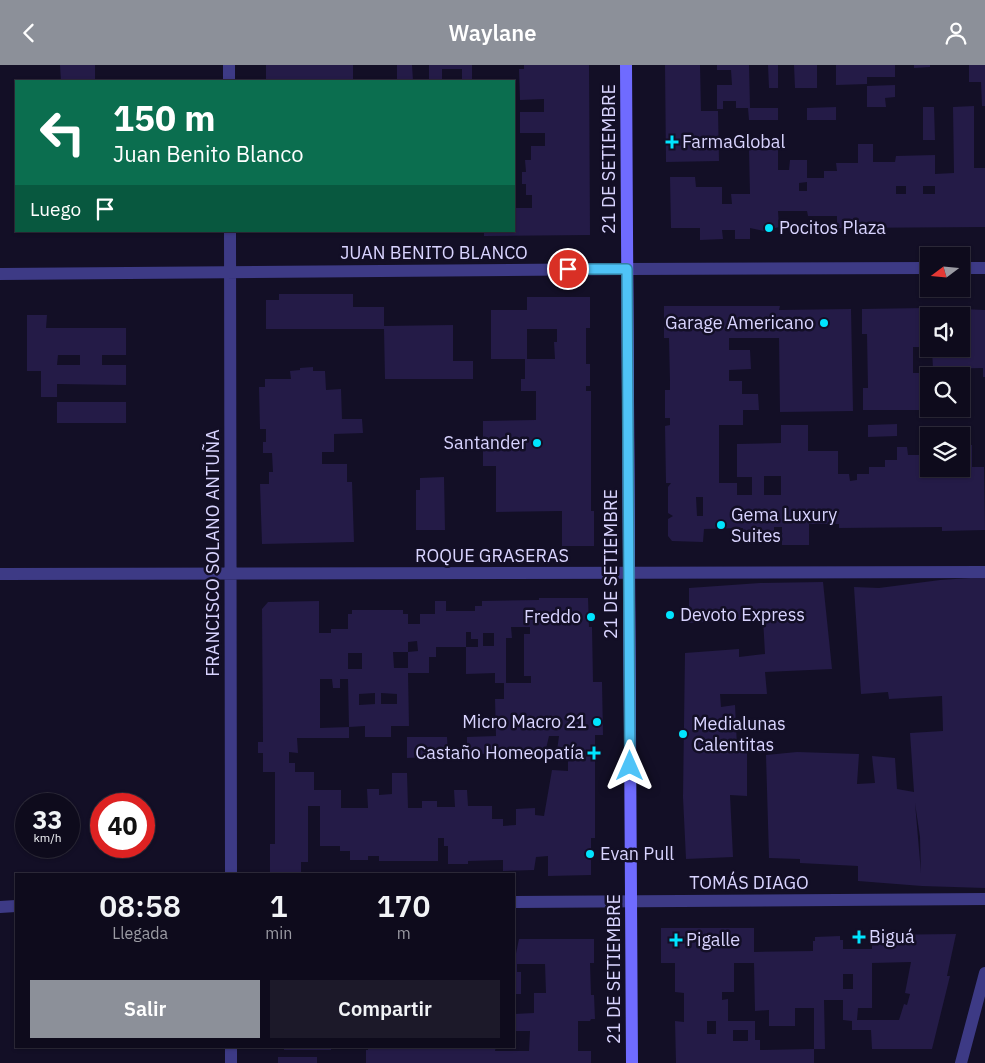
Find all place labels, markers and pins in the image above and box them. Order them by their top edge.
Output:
place label: FarmaGlobal [682,130,785,153]
marker: FarmaGlobal [666,136,678,148]
place label: Pocitos Plaza [779,216,886,239]
marker: Pocitos Plaza [763,222,775,234]
pin [547,248,589,290]
place label: Garage Americano [665,311,814,334]
marker: Garage Americano [818,317,830,329]
place label: Santander [444,431,527,454]
marker: Santander [531,437,543,449]
place label: Gema Luxury Suites [731,503,837,547]
marker: Gema Luxury Suites [715,519,727,531]
place label: Devoto Express [680,603,805,626]
place label: Freddo [524,605,581,628]
marker: Devoto Express [664,609,676,621]
marker: Freddo [585,611,597,623]
place label: Micro Macro 21 [462,710,587,733]
place label: Medialunas Calentitas [693,712,786,756]
marker: Micro Macro 21 [591,716,603,728]
marker: Medialunas Calentitas [677,728,689,740]
place label: Castaño Homeopatía [415,741,584,764]
marker: Castaño Homeopatía [588,747,600,759]
place label: Evan Pull [600,842,674,865]
marker: Evan Pull [584,848,596,860]
place label: Biguá [869,925,915,948]
place label: Pigalle [686,928,740,951]
marker: Biguá [853,931,865,943]
marker: Pigalle [670,934,682,946]

